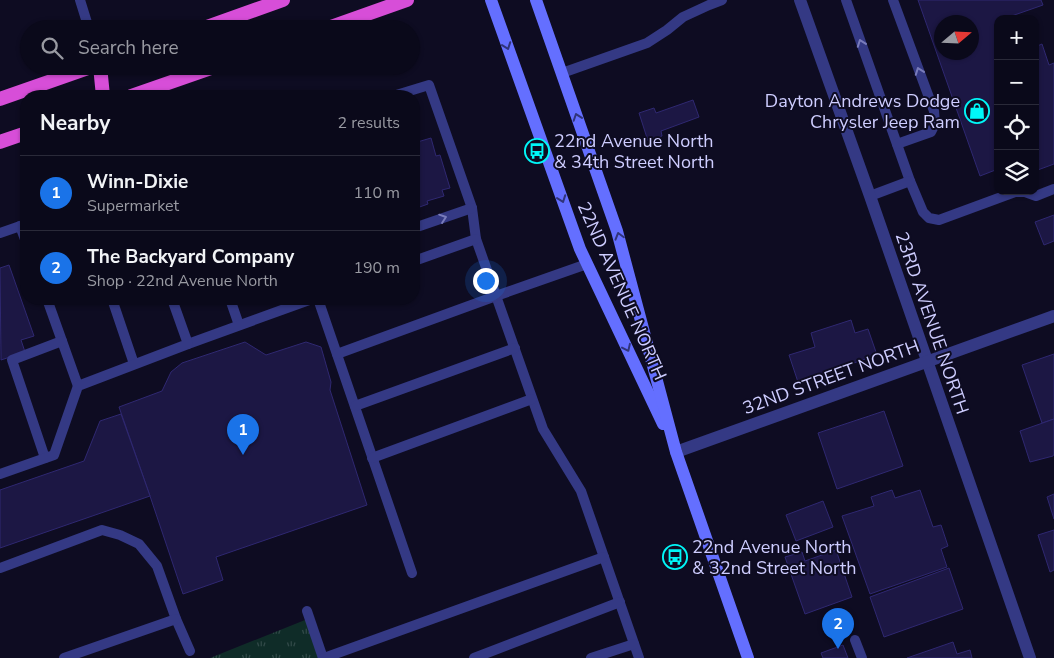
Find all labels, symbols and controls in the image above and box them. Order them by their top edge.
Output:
north arrow [934,15,979,60]
map controls [994,15,1039,195]
button: + [994,15,1039,60]
search box [20,20,420,75]
icon: search [38,34,66,62]
text: Search here [78,35,179,61]
one-way arrow [857,39,867,48]
one-way arrow [502,41,512,50]
button: − [994,60,1039,105]
one-way arrow [915,67,925,75]
place label: Dayton Andrews Dodge Chrysler Jeep Ram [765,89,960,134]
shop icon: Dayton Andrews Dodge Chrysler Jeep Ram [964,98,990,124]
button: locate [994,105,1039,150]
text: Nearby [40,109,110,137]
text: 2 results [338,112,400,134]
one-way arrow [573,113,583,122]
place label: 22nd Avenue North & 34th Street North [554,129,714,174]
bus stop icon: 22nd Avenue North & 34th Street North [524,138,550,164]
button: layers [994,150,1039,195]
text: Winn-Dixie [87,169,188,195]
text: 1 [51,182,61,204]
text: 110 m [353,182,400,204]
one-way arrow [556,194,566,203]
text: Supermarket [87,195,179,217]
street label: 22ND AVENUE NORTH [572,198,672,384]
one-way arrow [438,214,447,224]
street label: 23RD AVENUE NORTH [889,229,975,417]
one-way arrow [614,232,624,240]
text: The Backyard Company [87,244,294,270]
text: 2 [51,257,61,279]
text: 190 m [353,257,400,279]
your location [473,268,499,294]
text: Shop · 22nd Avenue North [87,270,278,292]
street label: 32ND STREET NORTH [739,334,923,420]
one-way arrow [621,343,631,352]
pin: 1 [227,414,259,455]
place label: 22nd Avenue North & 32nd Street North [692,535,857,580]
bus stop icon: 22nd Avenue North & 32nd Street North [662,544,688,570]
pin: 2 [822,608,854,649]

